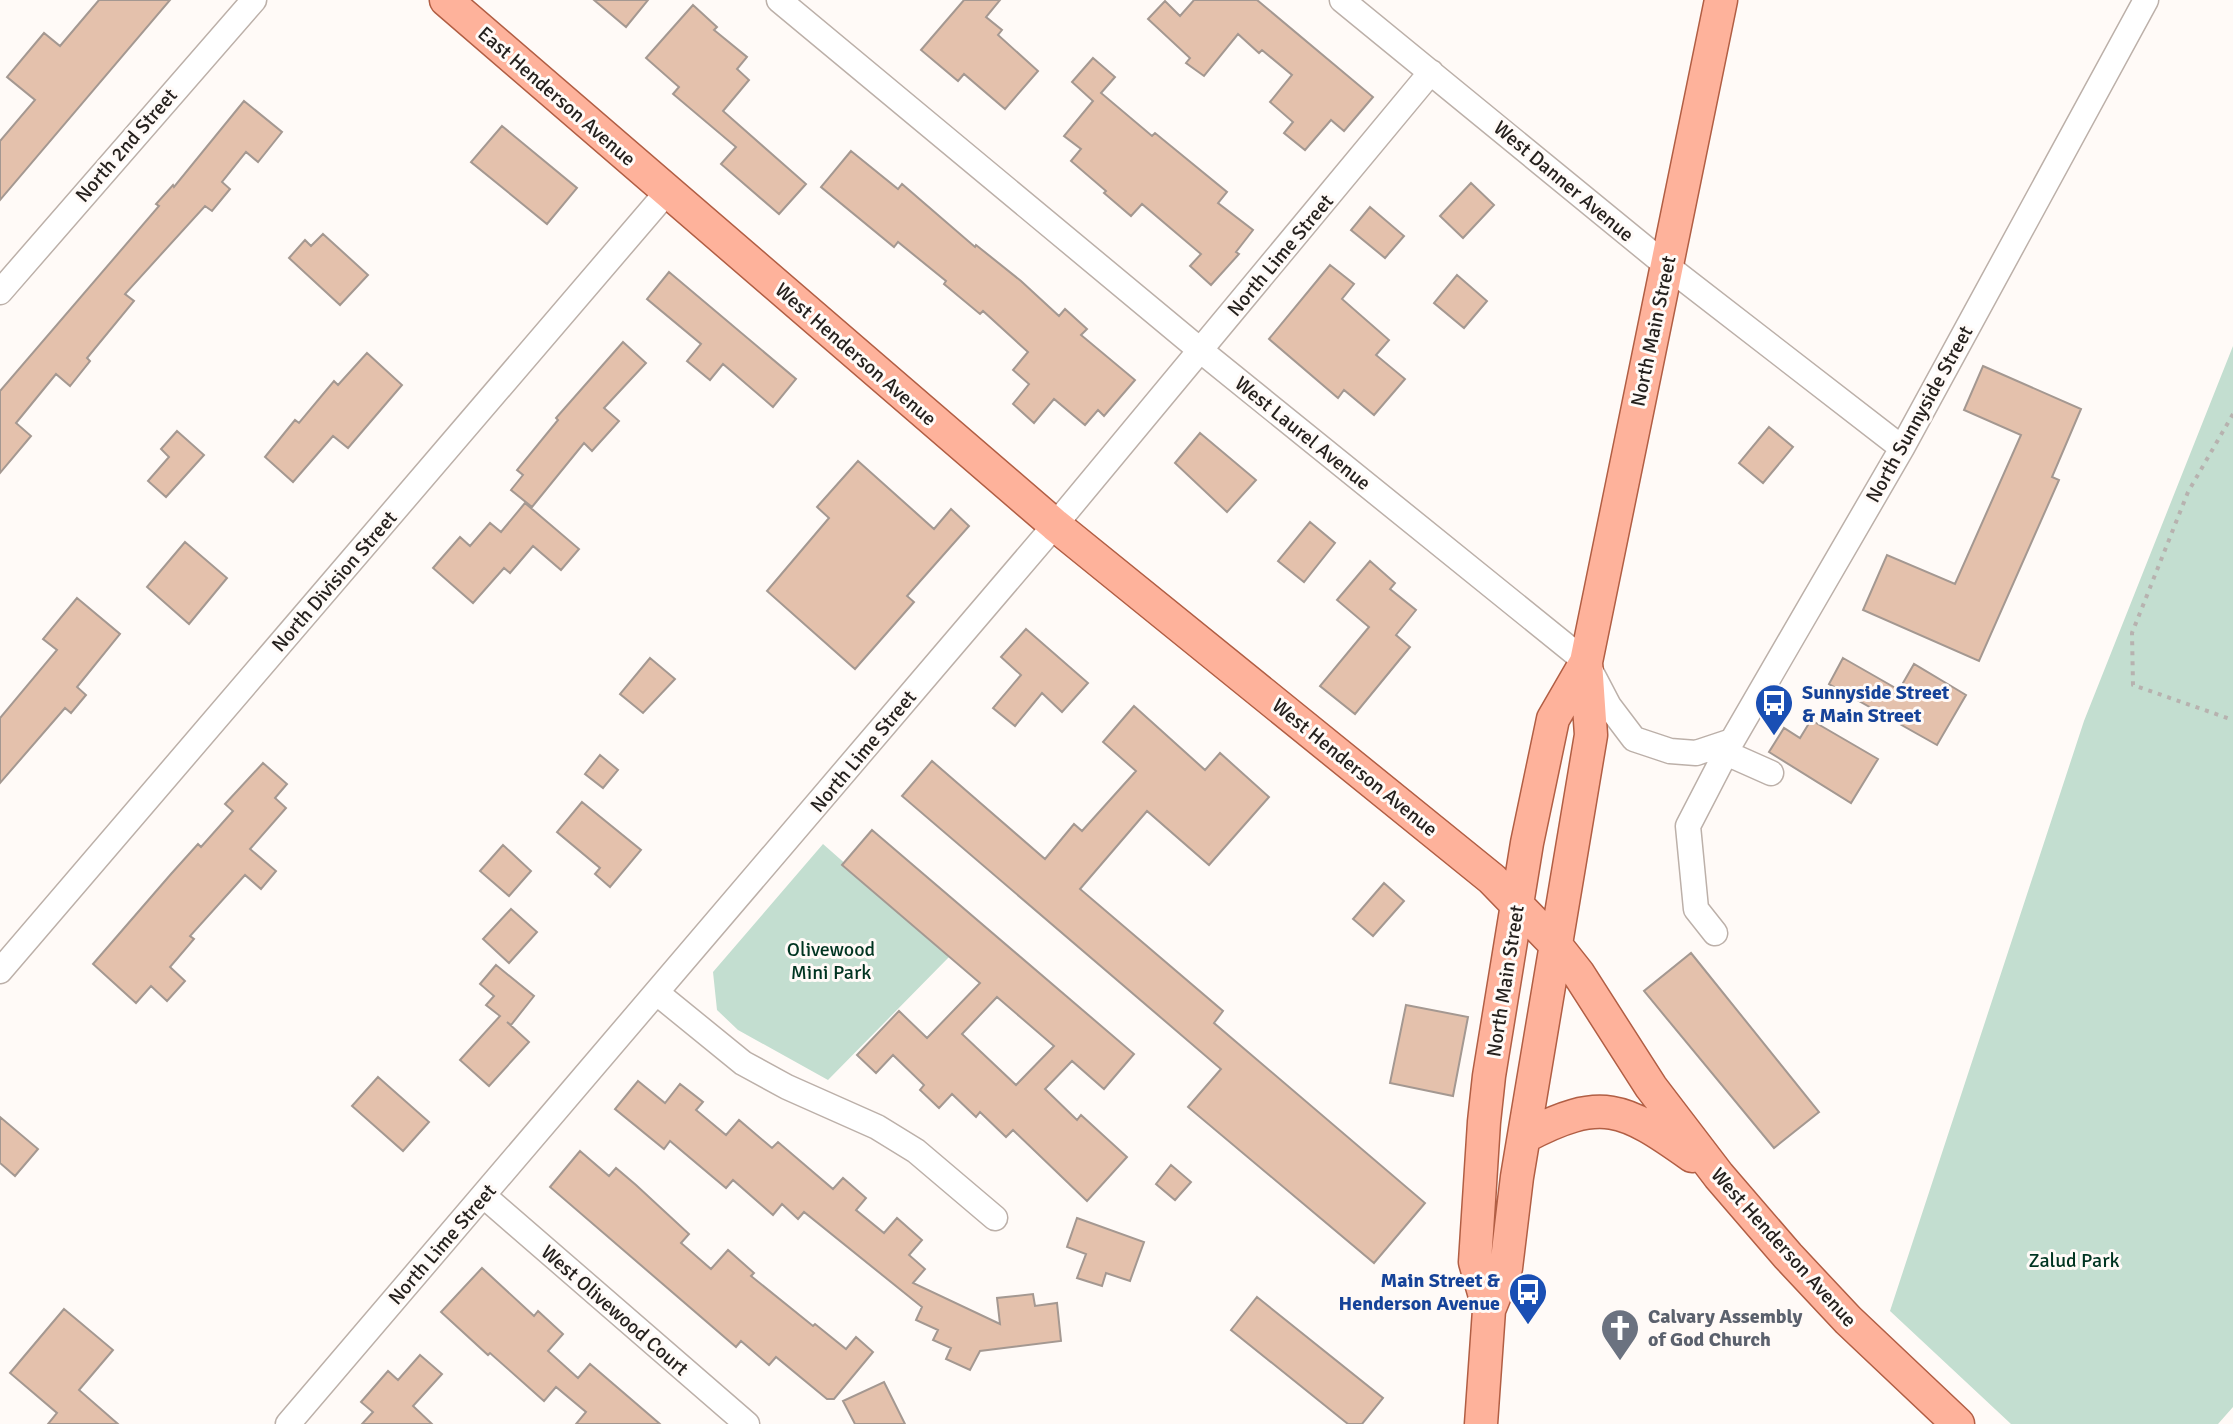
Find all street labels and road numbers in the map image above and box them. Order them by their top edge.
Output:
street label: East Henderson Avenue [473,21,641,172]
street label: North 2nd Street [70,83,183,207]
street label: West Danner Avenue [1488,115,1639,247]
street label: North Lime Street [1222,189,1339,322]
street label: North Main Street [1625,254,1682,409]
street label: West Henderson Avenue [770,277,942,431]
street label: North Sunnyside Street [1860,321,1978,507]
street label: West Laurel Avenue [1230,371,1376,496]
street label: North Division Street [266,506,402,657]
street label: North Lime Street [805,685,922,818]
street label: West Henderson Avenue [1267,693,1443,842]
street label: North Main Street [1481,903,1530,1059]
street label: West Henderson Avenue [1705,1163,1862,1332]
street label: North Lime Street [383,1179,502,1310]
street label: West Olivewood Court [536,1240,693,1381]

